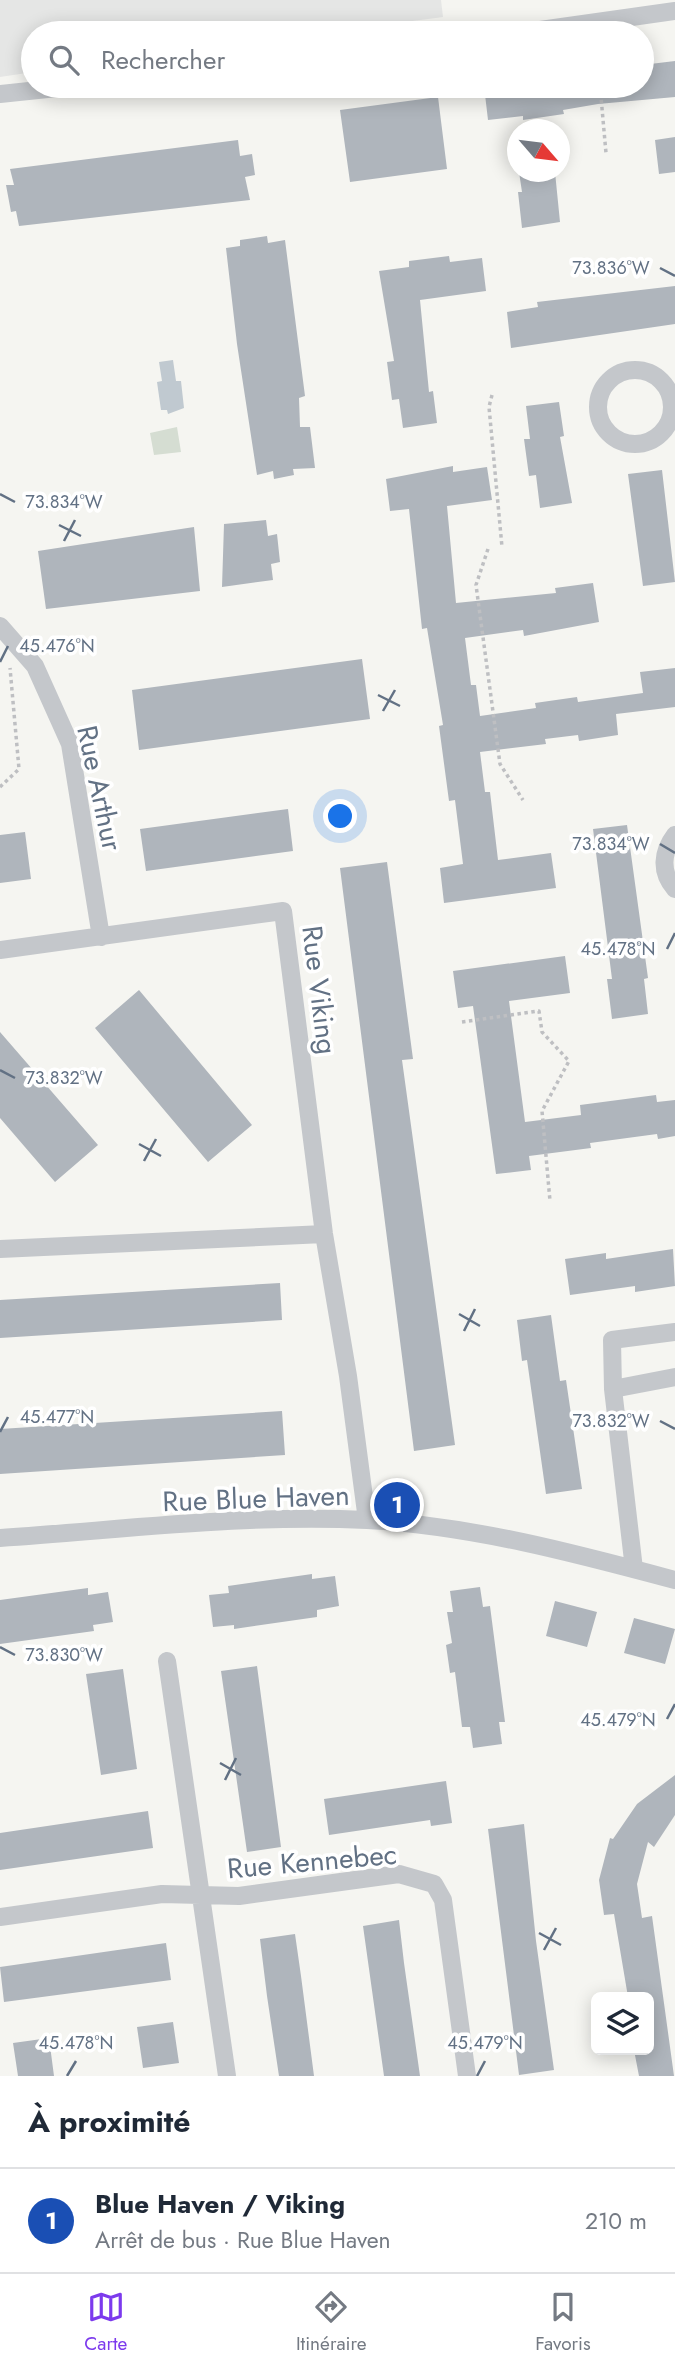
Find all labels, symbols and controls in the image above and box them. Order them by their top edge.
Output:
search box [21,21,654,98]
icon: search [45,41,83,79]
text: Rechercher [101,41,225,79]
north arrow [507,119,570,182]
text: 73.836°W [572,255,650,281]
text: 73.834°W [25,489,103,515]
text: 45.476°N [19,633,95,659]
street label: Rue Arthur [66,722,133,855]
your location [323,799,357,833]
text: 73.834°W [572,831,650,857]
street label: Rue Viking [291,923,348,1057]
text: 45.478°N [581,936,655,962]
text: 73.832°W [25,1065,103,1091]
text: 45.477°N [20,1404,94,1430]
text: 73.832°W [572,1408,650,1434]
street label: Rue Blue Haven [162,1475,350,1522]
pin: 1 [374,1479,420,1531]
text: 73.830°W [25,1642,103,1668]
text: 45.479°N [580,1707,656,1733]
street label: Rue Kennebec [225,1834,399,1889]
map controls [591,1992,654,2055]
button: layers [591,1992,654,2055]
text: 45.478°N [39,2030,113,2056]
text: 45.479°N [447,2030,523,2056]
text: À proximité [28,2100,191,2143]
text: Blue Haven / Viking [95,2185,345,2223]
text: 1 [45,2204,57,2238]
text: 210 m [585,2204,647,2238]
text: Arrêt de bus · Rue Blue Haven [95,2223,391,2257]
tab: Carte [84,2288,127,2357]
tab: Itinéraire [296,2288,367,2357]
tab: Favoris [535,2288,591,2357]

